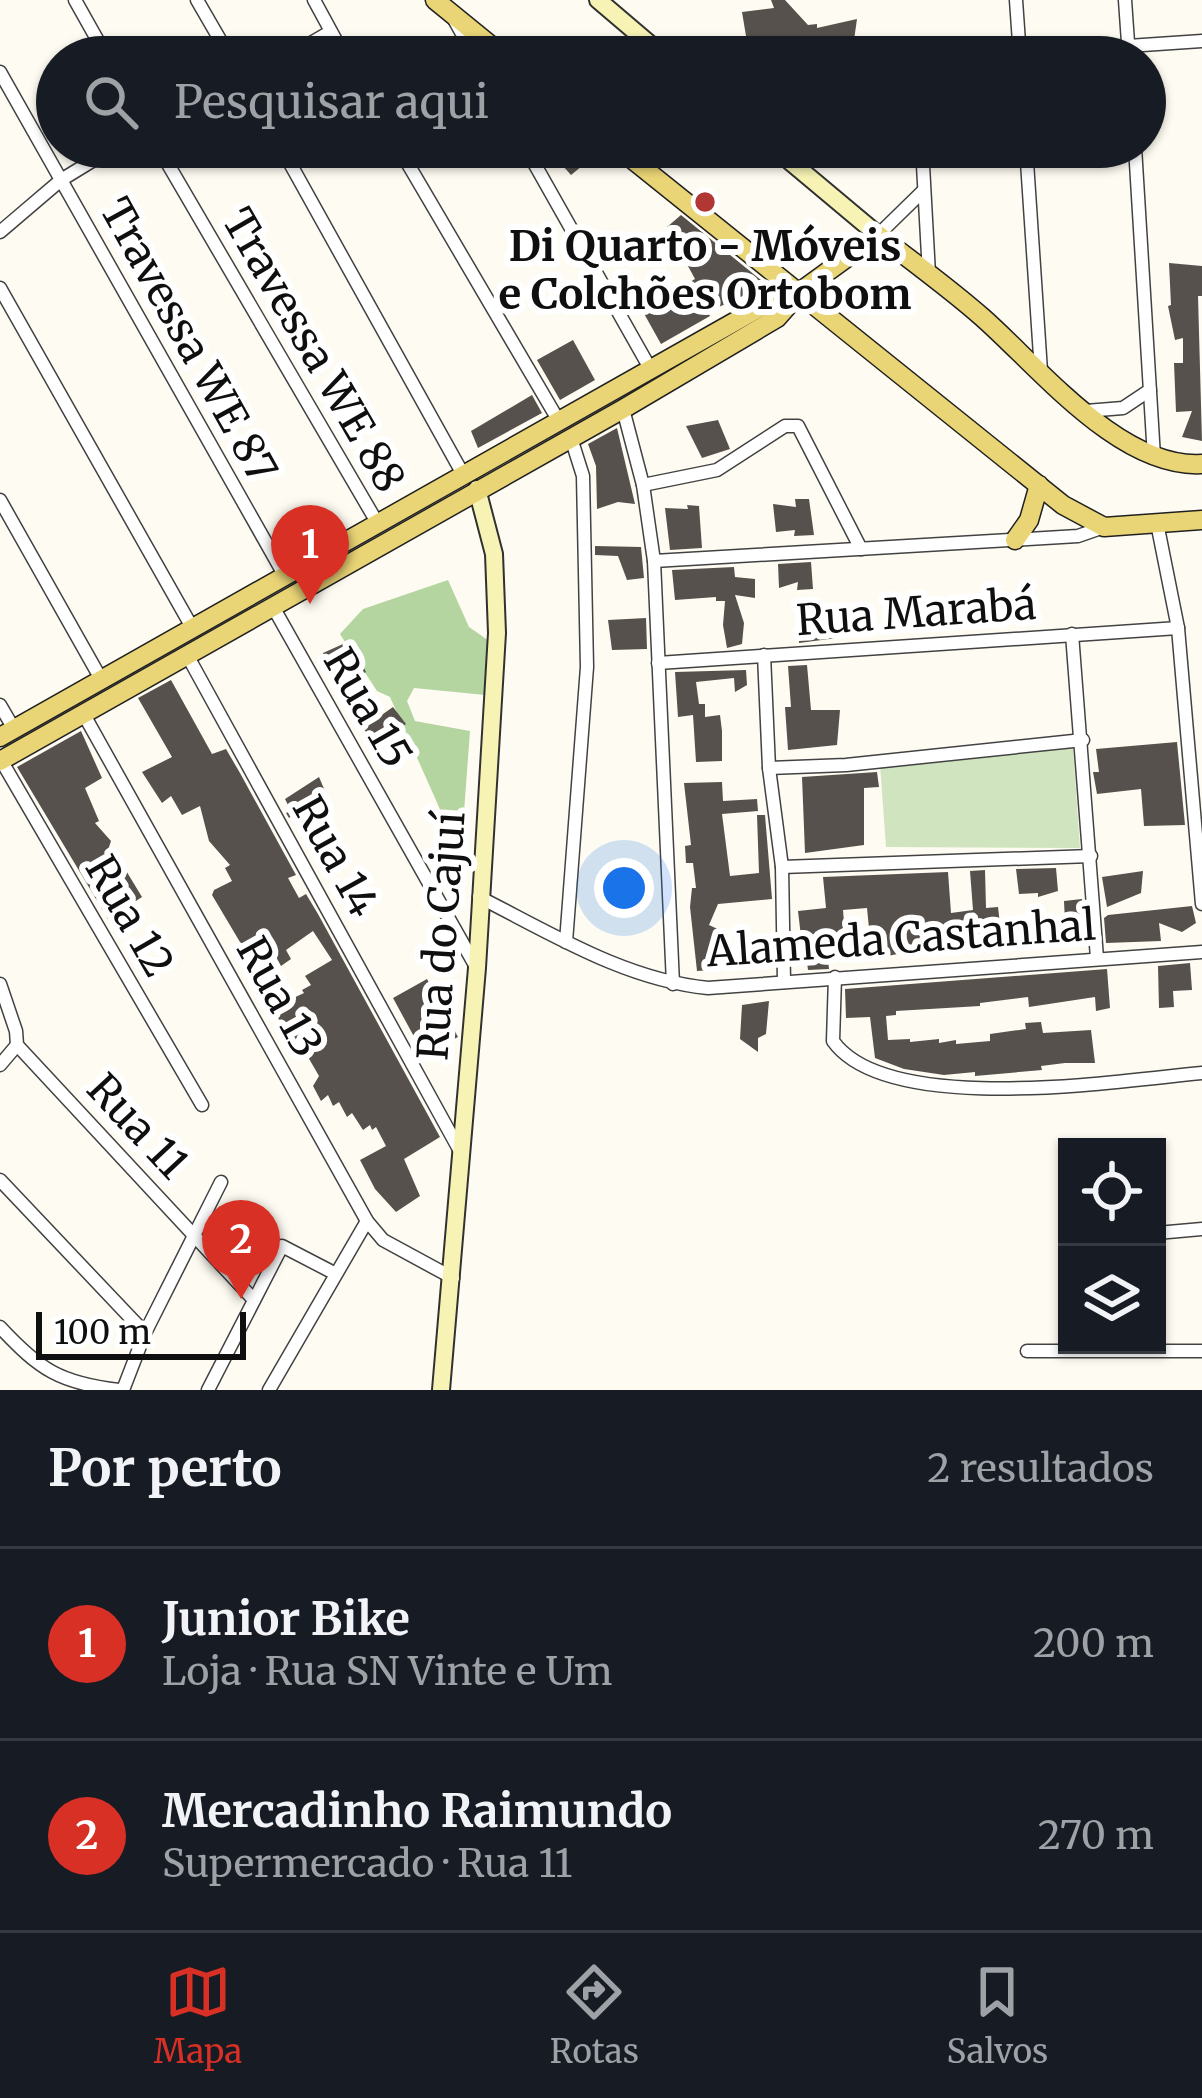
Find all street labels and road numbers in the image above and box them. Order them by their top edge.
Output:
street label: Travessa WE 87 [89,189,289,491]
street label: Travessa WE 88 [212,199,416,501]
street label: Rua Marabá [794,578,1038,646]
street label: Rua 15 [313,639,423,777]
street label: Rua 14 [282,787,390,925]
street label: Rua do Cajuí [406,808,476,1062]
street label: Rua 12 [75,846,185,986]
street label: Alameda Castanhal [704,898,1097,978]
street label: Rua 13 [226,928,334,1066]
street label: Rua 11 [77,1063,199,1189]

